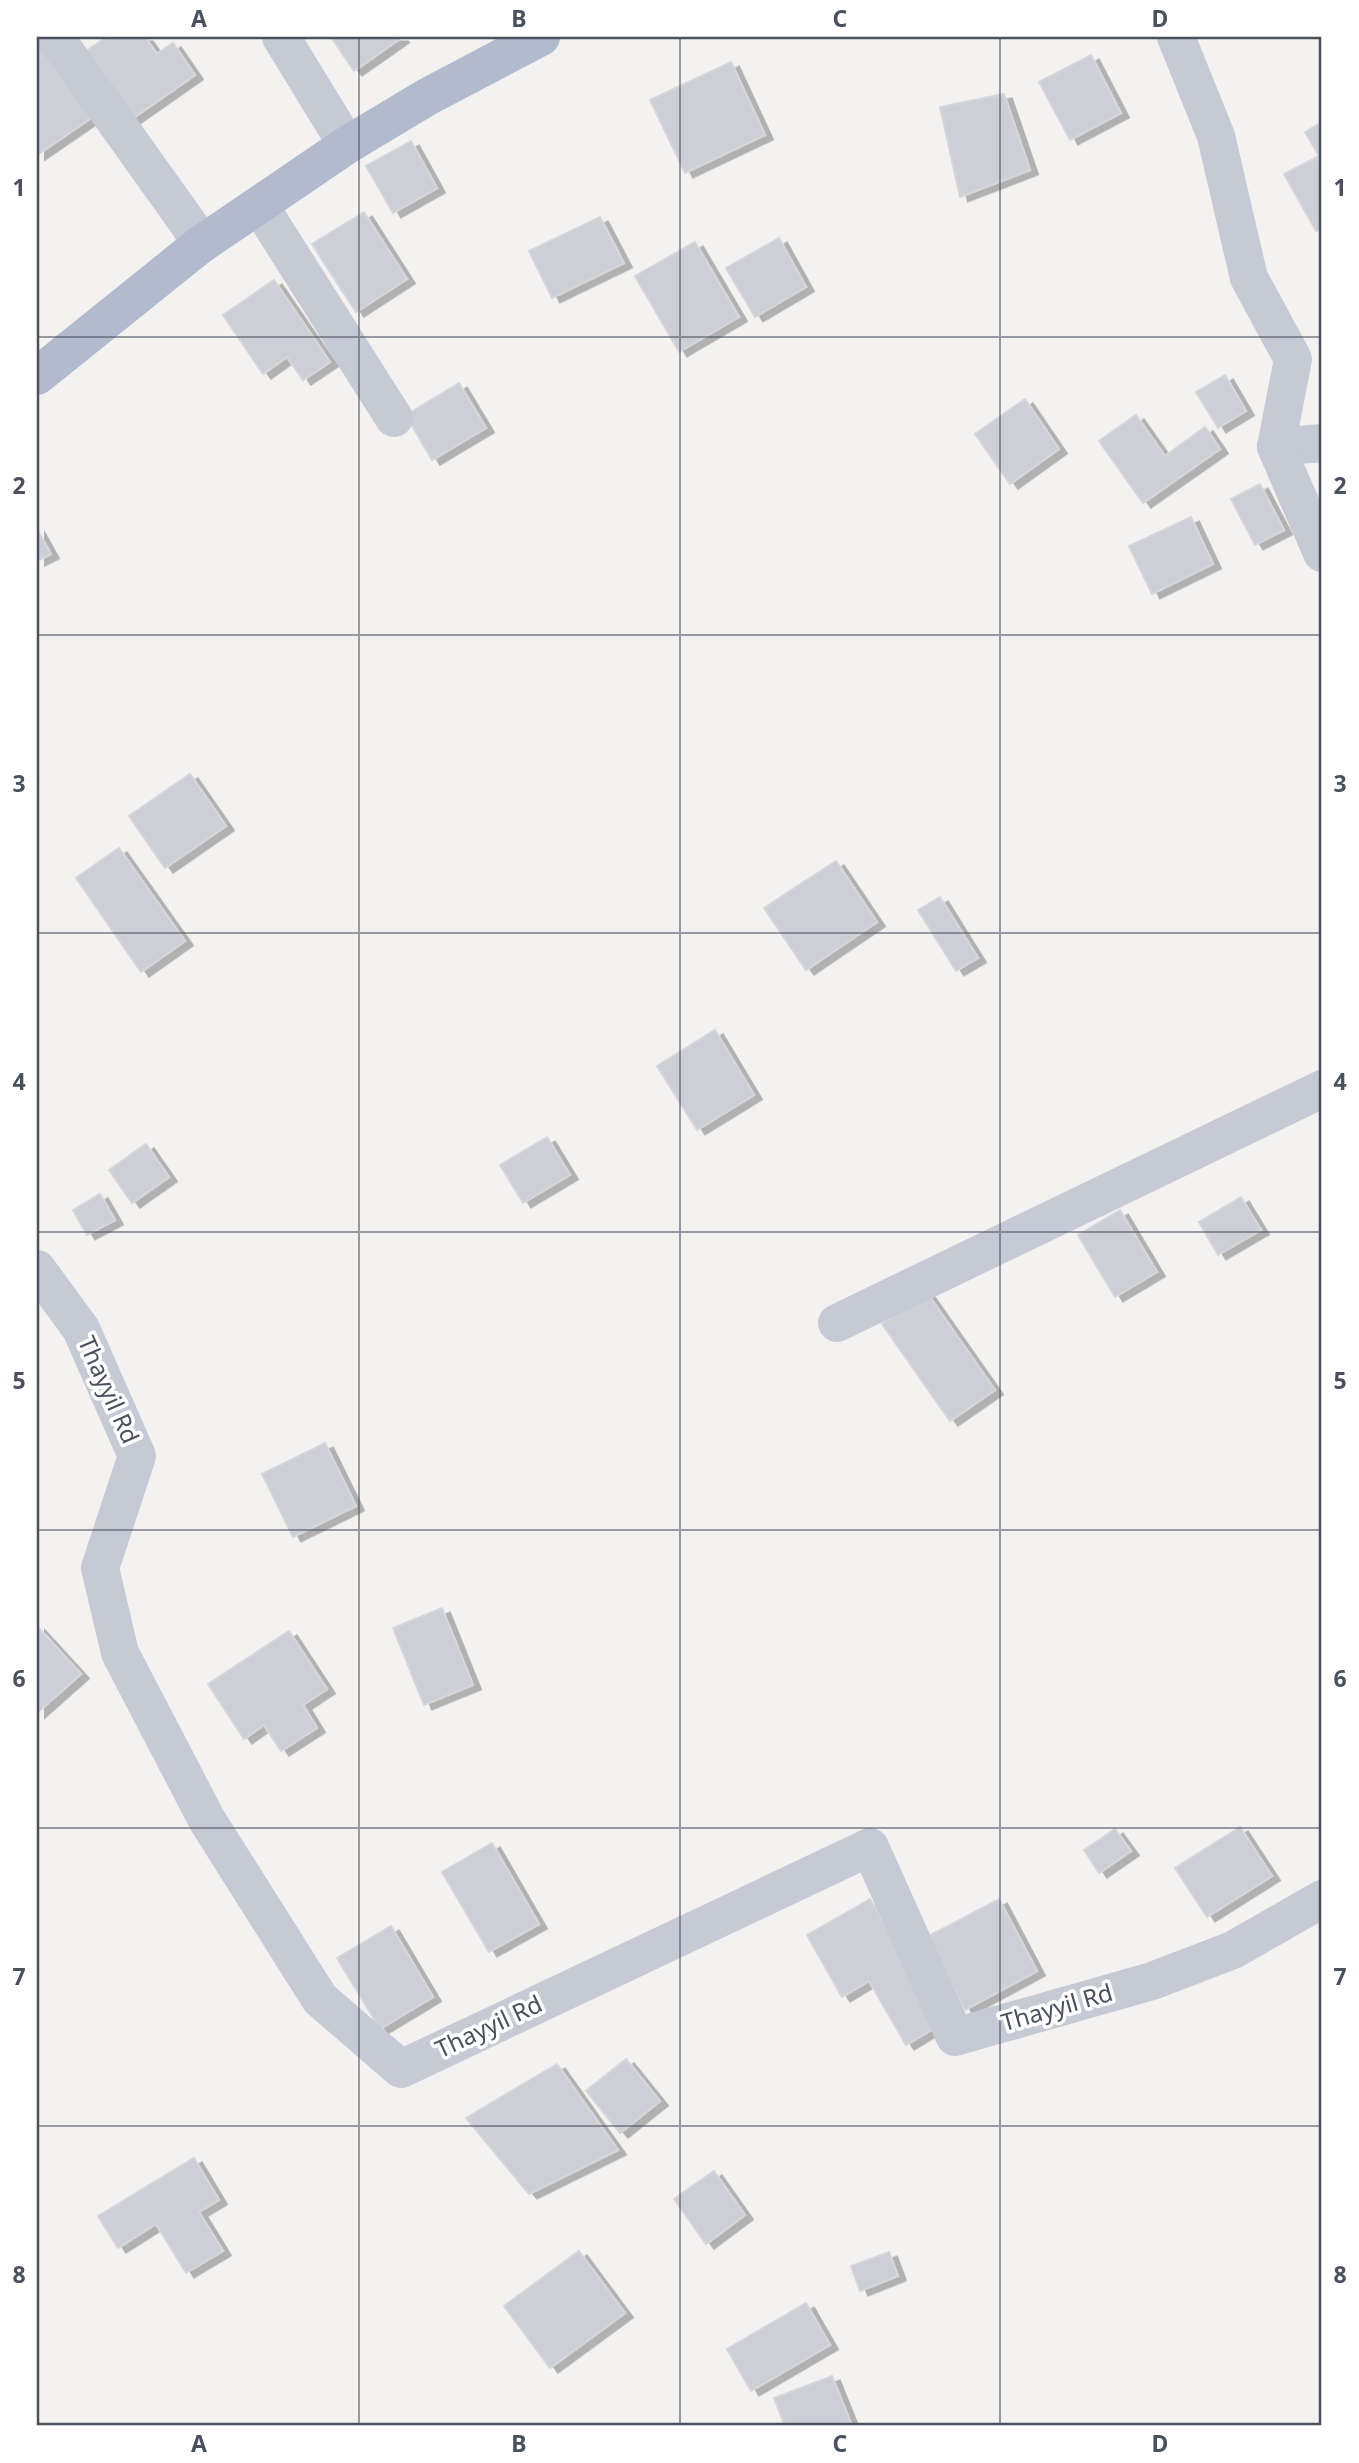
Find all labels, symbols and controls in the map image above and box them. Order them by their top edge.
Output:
text: A [191,2,207,34]
text: B [511,2,527,34]
text: C [833,2,848,34]
text: D [1152,2,1168,34]
text: 1 [12,171,26,203]
text: 1 [1333,171,1347,203]
text: 2 [12,469,26,501]
text: 2 [1333,469,1347,501]
text: 3 [12,767,26,799]
text: 3 [1333,767,1347,799]
text: 4 [12,1065,26,1097]
text: 4 [1333,1065,1347,1097]
street label: Thayyil Rd [71,1330,148,1448]
text: 5 [12,1364,26,1396]
text: 5 [1333,1364,1347,1396]
text: 6 [12,1662,26,1694]
text: 6 [1333,1662,1347,1694]
text: 7 [12,1960,26,1992]
text: 7 [1333,1960,1347,1992]
street label: Thayyil Rd [997,1975,1116,2038]
street label: Thayyil Rd [430,1987,547,2065]
text: 8 [12,2258,26,2290]
text: 8 [1333,2258,1347,2290]
text: A [191,2427,207,2459]
text: B [511,2427,527,2459]
text: C [833,2427,848,2459]
text: D [1152,2427,1168,2459]

